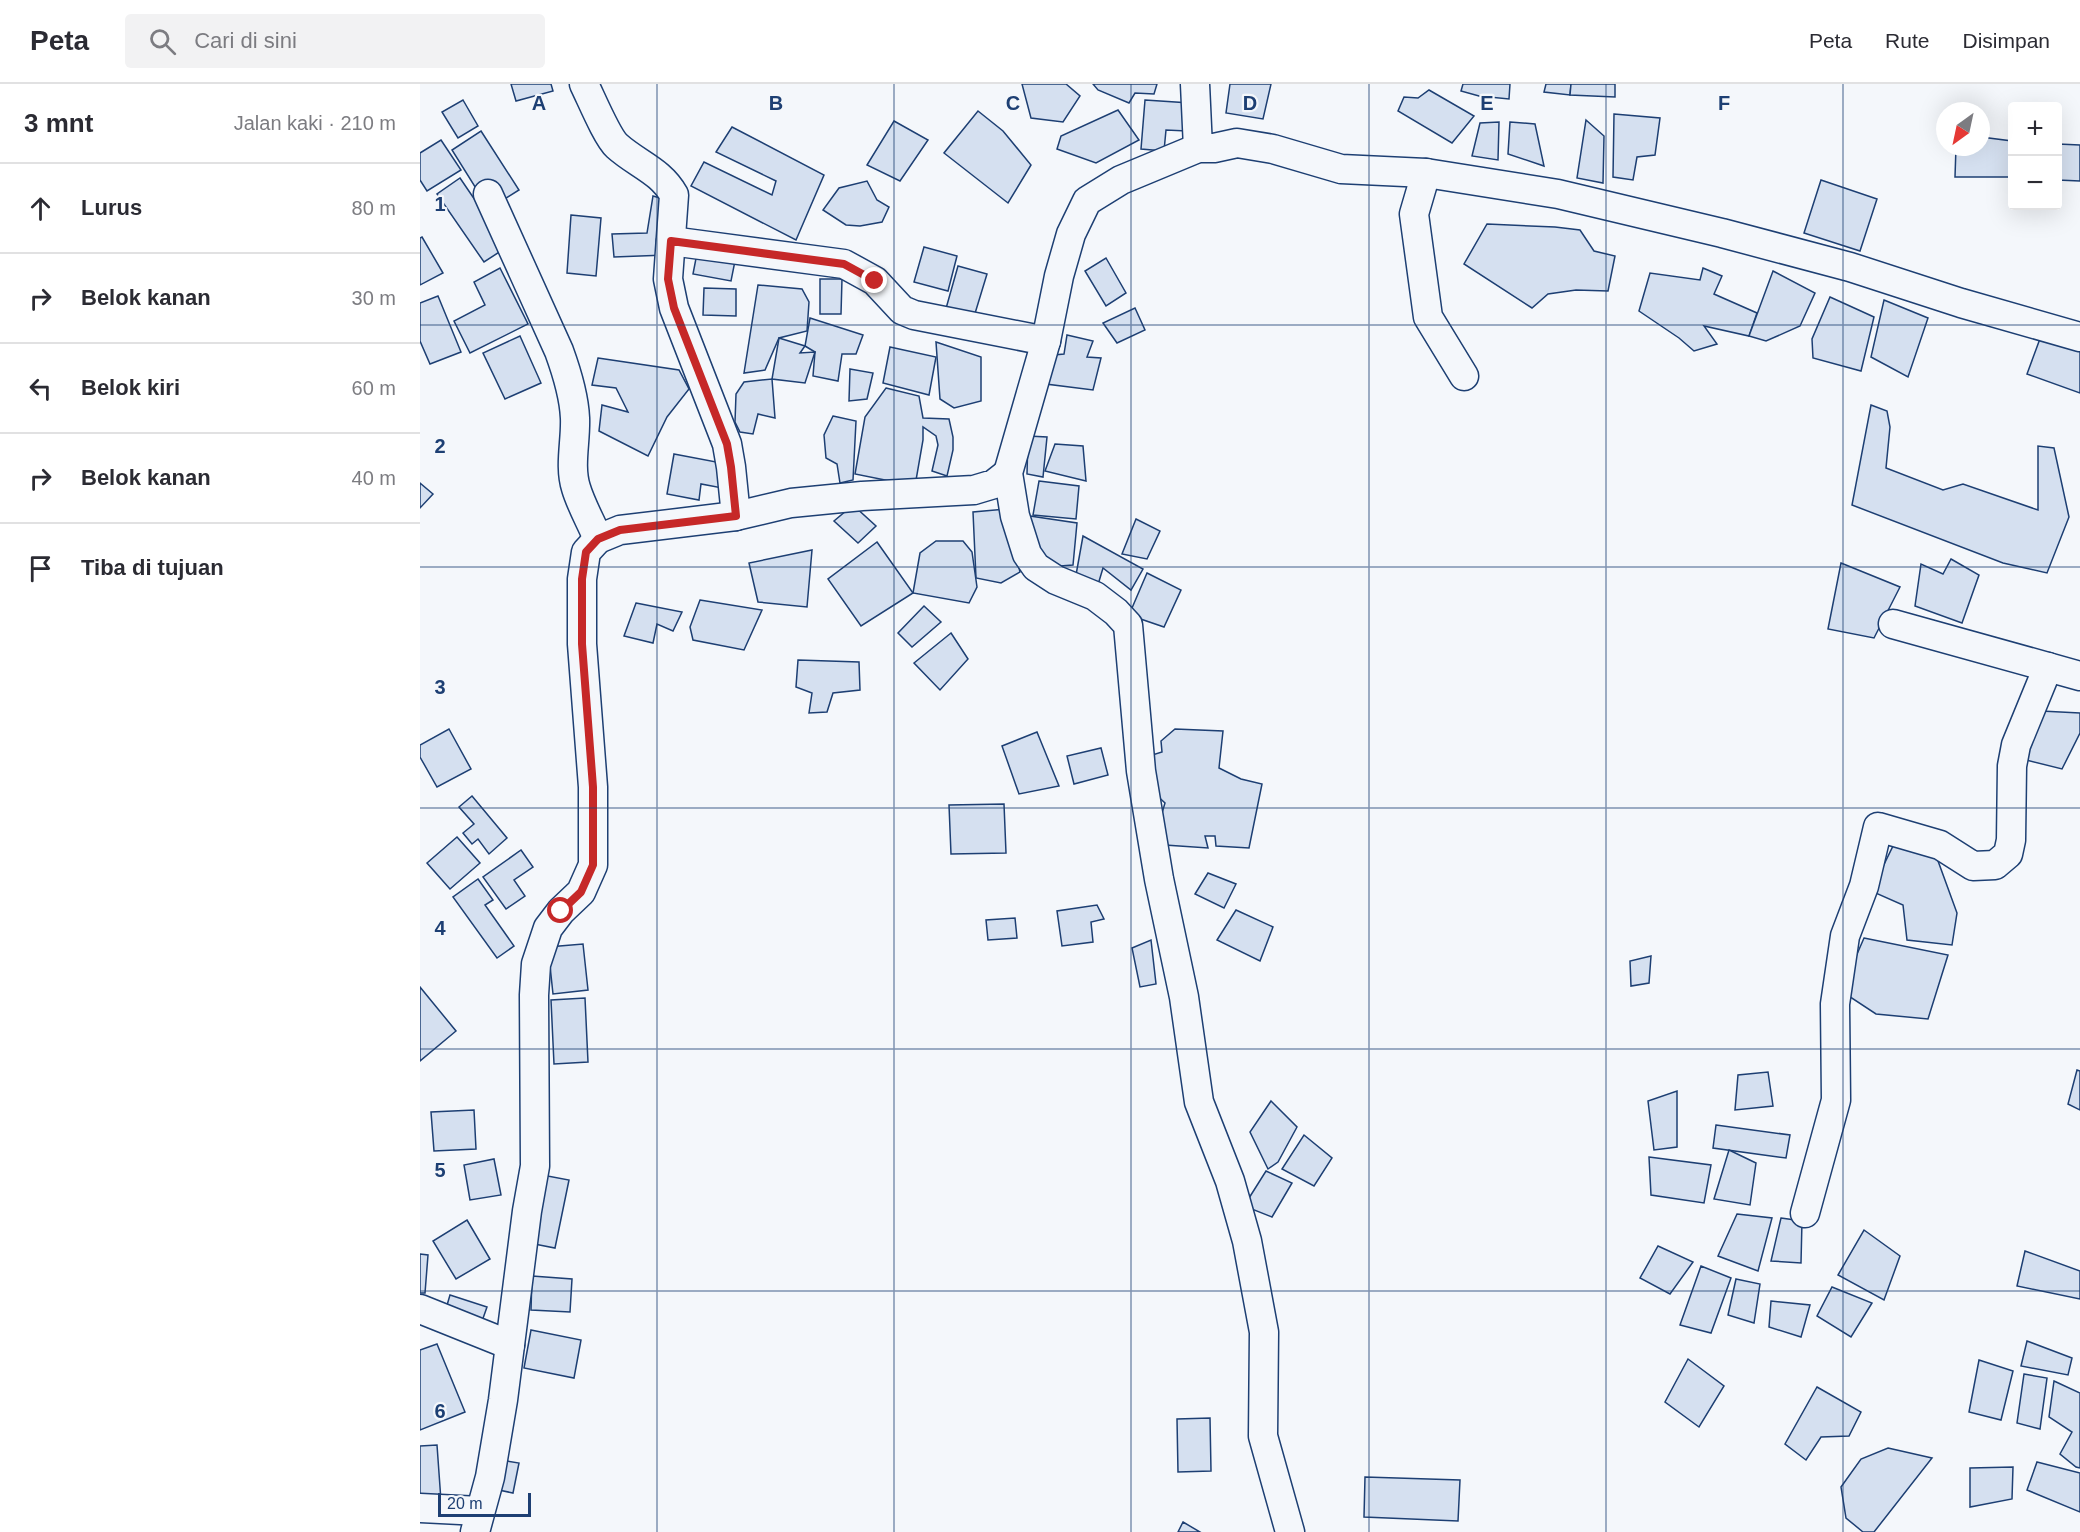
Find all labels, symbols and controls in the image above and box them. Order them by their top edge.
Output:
search box [125,14,545,68]
text: Peta [30,25,89,56]
icon: search [146,25,179,58]
text: Cari di sini [194,28,297,53]
text: Peta [1809,29,1852,52]
text: Rute [1885,29,1929,52]
text: Disimpan [1962,29,2050,52]
text: A [532,92,546,114]
text: B [769,92,783,114]
text: C [1006,92,1020,114]
text: D [1243,92,1257,114]
text: E [1480,92,1494,114]
text: F [1718,92,1730,114]
north arrow [1936,102,1990,156]
map controls [2008,102,2062,210]
button: + [2008,102,2062,156]
text: 3 mnt [24,108,93,138]
text: Jalan kaki · 210 m [234,112,396,134]
button: − [2008,156,2062,210]
icon: ahead [24,192,57,225]
text: 1 [434,193,446,215]
text: Lurus [81,195,142,220]
text: 80 m [352,197,396,219]
route end [861,267,887,293]
icon: right [24,282,57,315]
text: Belok kanan [81,285,211,310]
text: 30 m [352,287,396,309]
icon: left [24,372,57,405]
text: Belok kiri [81,375,180,400]
text: 60 m [352,377,396,399]
text: 2 [434,435,446,457]
icon: right [24,462,57,495]
text: Belok kanan [81,465,211,490]
text: 40 m [352,467,396,489]
icon: arrive [24,552,57,585]
text: Tiba di tujuan [81,555,224,580]
text: 3 [434,676,446,698]
route start [547,897,573,923]
text: 4 [434,917,446,939]
text: 5 [434,1159,446,1181]
text: 6 [434,1400,446,1422]
scale bar [438,1490,531,1518]
text: 20 m [447,1495,483,1512]

